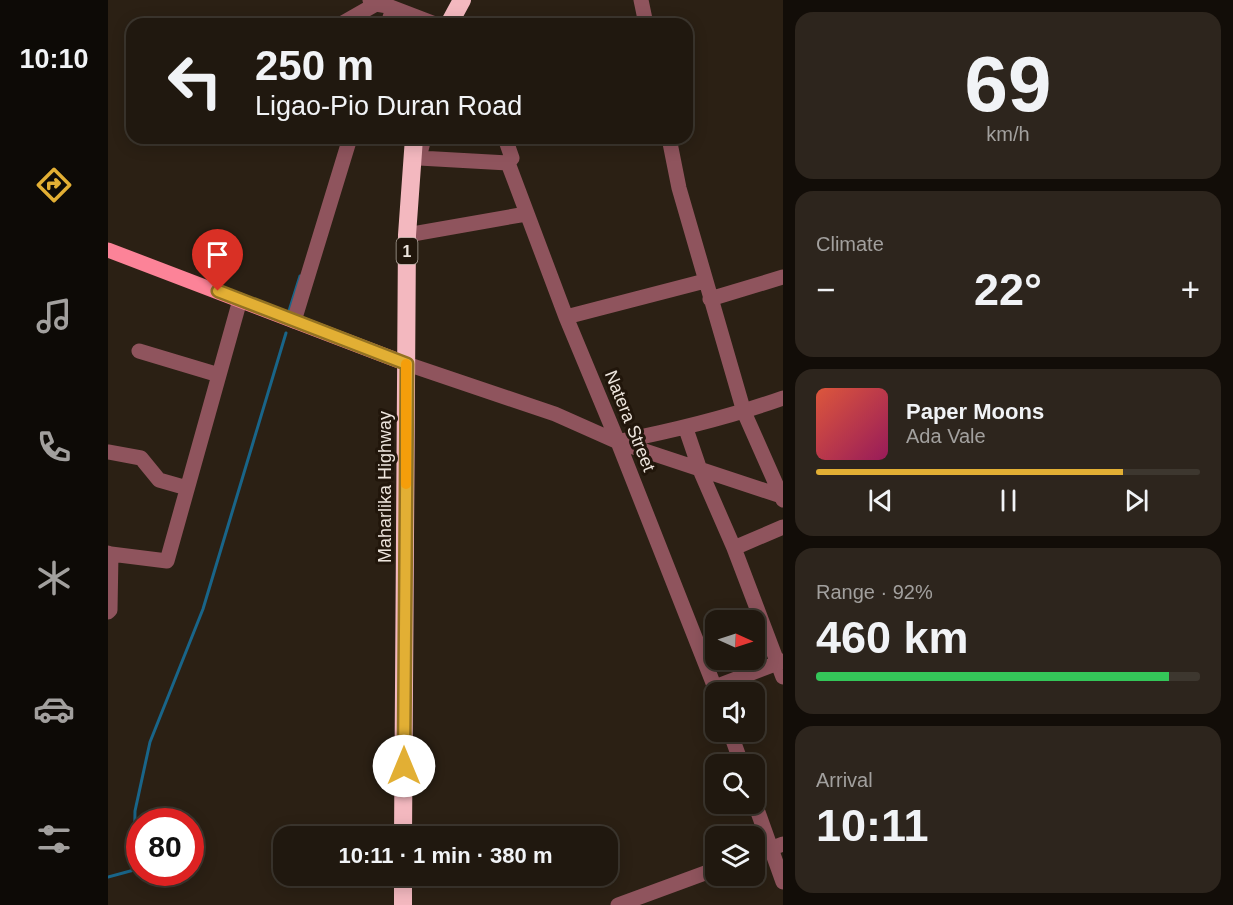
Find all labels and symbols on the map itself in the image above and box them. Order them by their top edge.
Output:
pin [192,229,243,291]
road number: 1 [396,238,418,264]
street label: Natera Street [601,368,659,474]
street label: Maharlika Highway [375,411,395,563]
north arrow [705,610,765,670]
position arrow [372,734,436,798]
speed limit sign: 80 [126,808,204,886]

